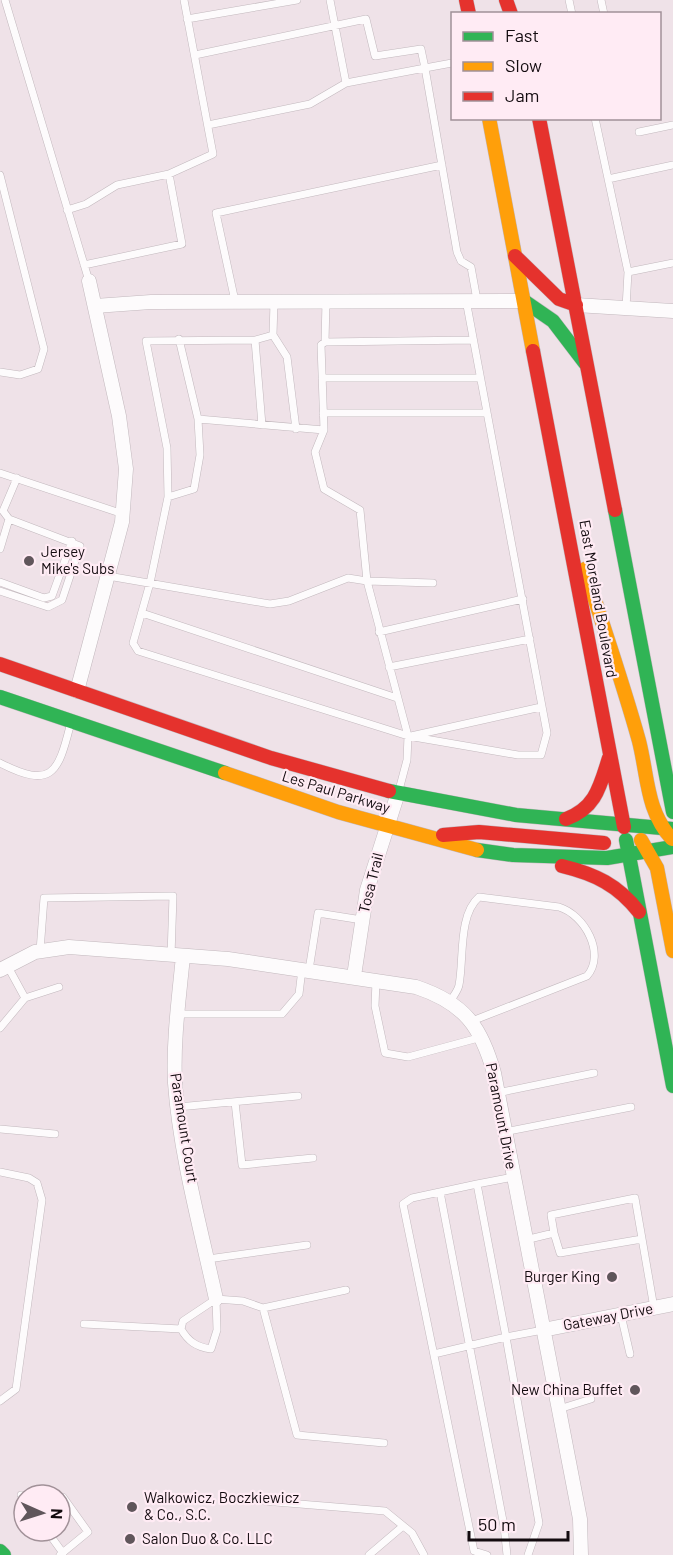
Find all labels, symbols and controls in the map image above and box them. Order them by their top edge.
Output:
legend [451,12,661,120]
text: Fast [505,24,539,46]
text: Slow [505,54,542,76]
text: Jam [505,84,539,106]
street label: East Moreland Boulevard [576,518,622,679]
place label: Jersey Mike's Subs [41,542,115,577]
marker: Jersey Mike's Subs [22,554,36,568]
street label: Les Paul Parkway [280,766,393,816]
street label: Tosa Trail [354,851,386,915]
street label: Paramount Drive [483,1061,521,1171]
street label: Paramount Court [167,1072,203,1184]
place label: Burger King [524,1267,600,1285]
marker: Burger King [605,1270,619,1284]
street label: Gateway Drive [561,1298,654,1334]
place label: New China Buffet [511,1380,623,1398]
marker: New China Buffet [628,1383,642,1397]
north arrow [12,1483,72,1543]
place label: Walkowicz, Boczkiewicz & Co., S.C. [144,1488,300,1523]
marker: Walkowicz, Boczkiewicz & Co., S.C. [125,1500,139,1514]
scale bar [469,1504,568,1542]
text: N [48,1508,67,1520]
text: 50 m [478,1513,516,1535]
place label: Salon Duo & Co. LLC [142,1529,273,1547]
marker: Salon Duo & Co. LLC [123,1532,137,1546]

